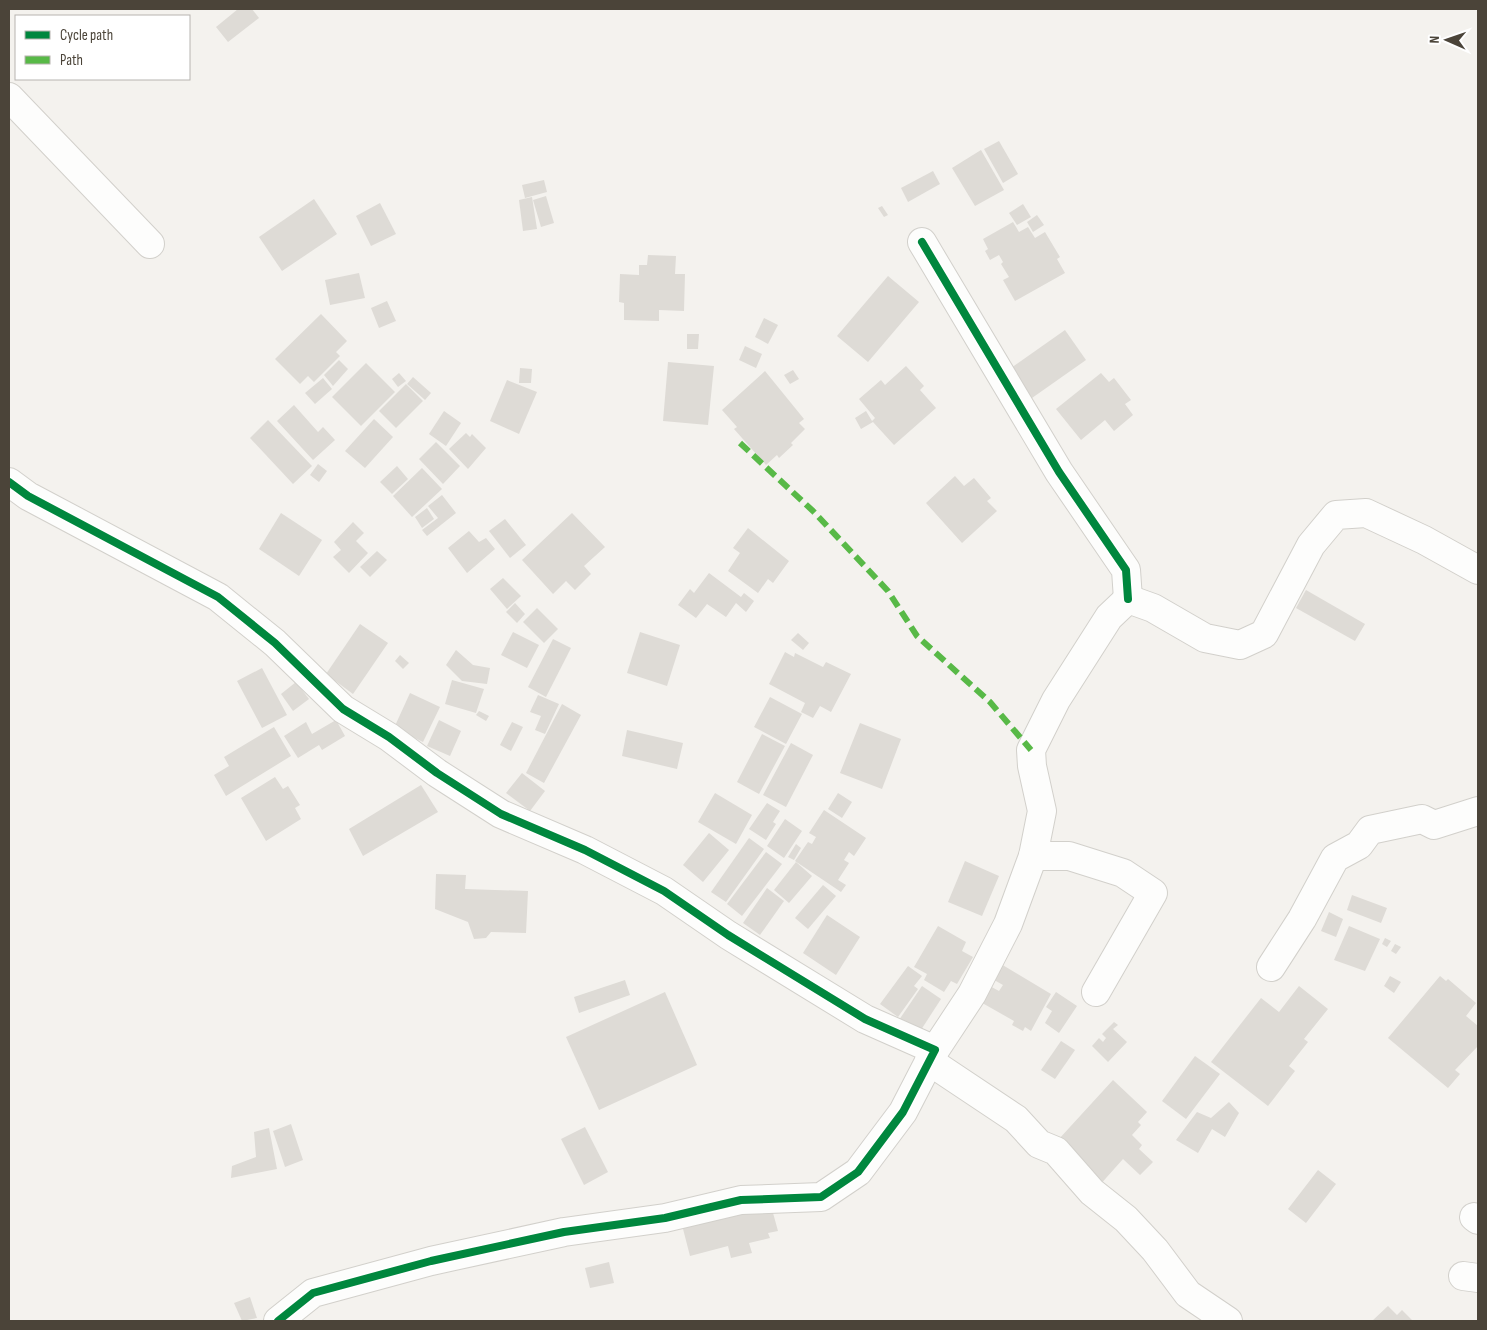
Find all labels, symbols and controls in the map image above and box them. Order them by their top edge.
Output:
legend [15,15,190,80]
north arrow [1422,15,1472,65]
text: Cycle path [60,26,113,45]
text: N [1426,36,1443,44]
text: Path [60,51,83,70]

